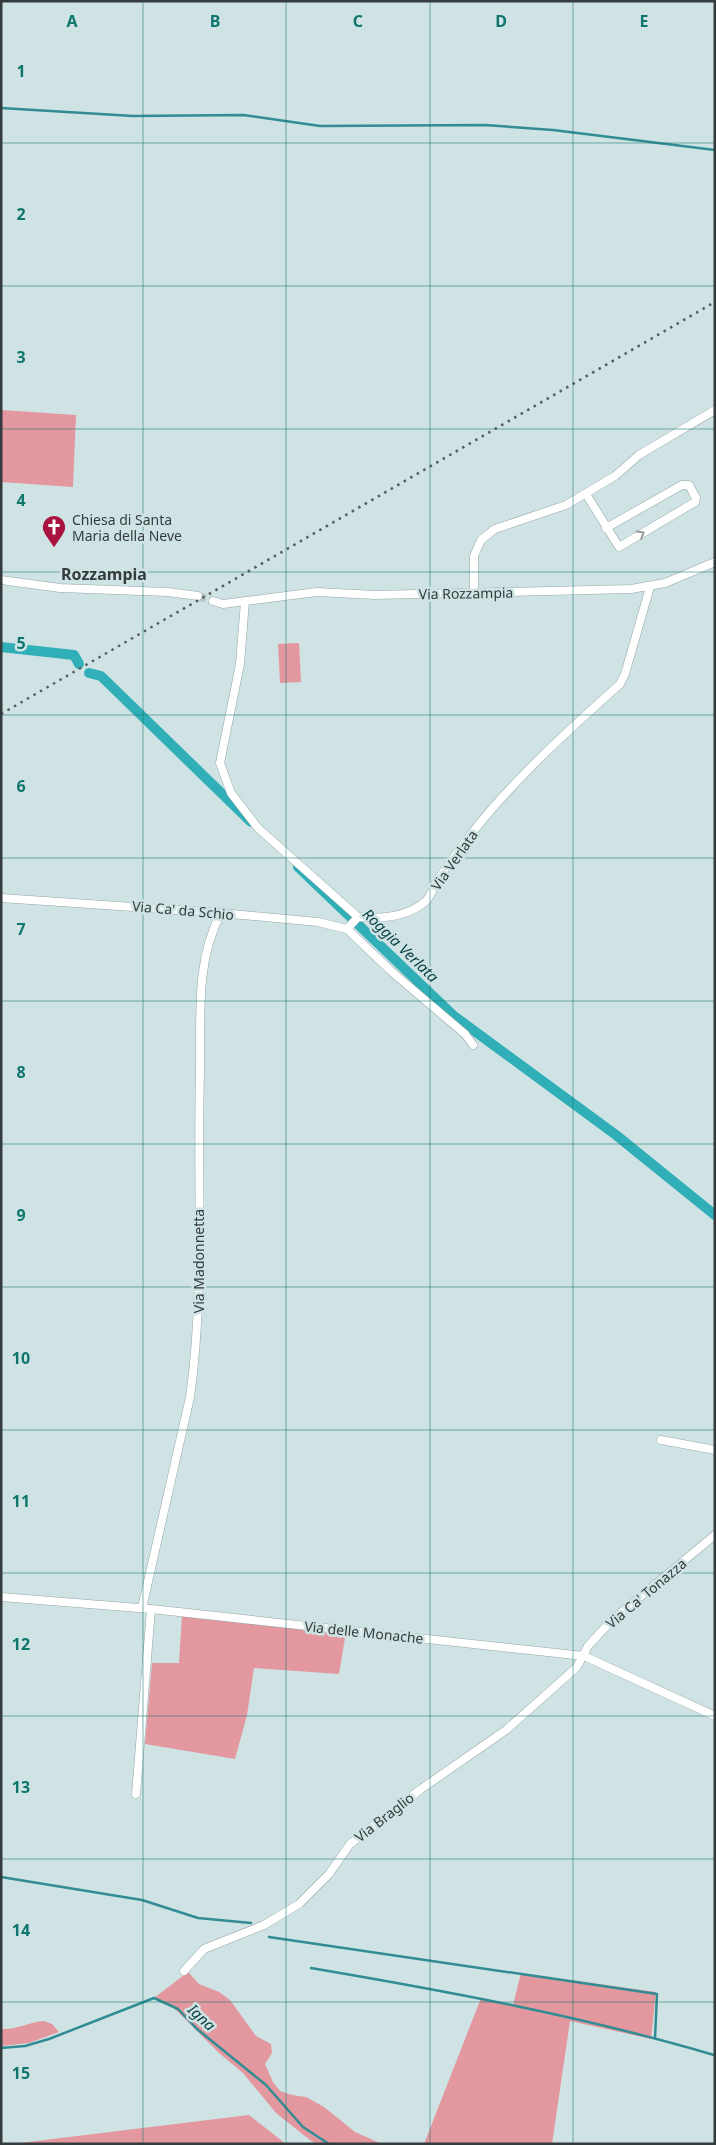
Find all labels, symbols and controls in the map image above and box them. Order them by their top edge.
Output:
text: A [66,10,78,32]
text: B [210,10,220,32]
text: C [353,10,363,32]
text: D [495,10,507,32]
text: E [640,10,649,32]
text: 1 [16,60,26,82]
text: 2 [16,203,26,225]
text: 3 [16,346,26,368]
text: 4 [16,489,26,511]
place label: Chiesa di Santa Maria della Neve [72,510,182,545]
church icon: Chiesa di Santa Maria della Neve [41,514,67,548]
one-way arrow [635,531,644,541]
district label: Rozzampia [61,563,147,585]
street label: Via Rozzampia [418,583,514,603]
text: 5 [16,632,26,654]
text: 6 [16,775,26,797]
street label: Via Verlata [426,826,482,894]
street label: Via Ca' da Schio [131,896,235,924]
water label: Roggia Verlata [359,904,444,987]
text: 7 [16,918,26,940]
text: 8 [16,1061,26,1083]
text: 9 [16,1204,26,1226]
street label: Via Madonnetta [189,1209,208,1313]
text: 10 [12,1347,30,1369]
text: 11 [12,1490,30,1512]
street label: Via Ca' Tonazza [602,1554,690,1632]
street label: Via delle Monache [303,1616,425,1648]
text: 12 [12,1633,30,1655]
text: 13 [12,1776,30,1798]
street label: Via Braglio [350,1788,418,1846]
text: 14 [12,1919,30,1941]
water label: Igna [183,1999,220,2035]
text: 15 [12,2062,30,2084]

